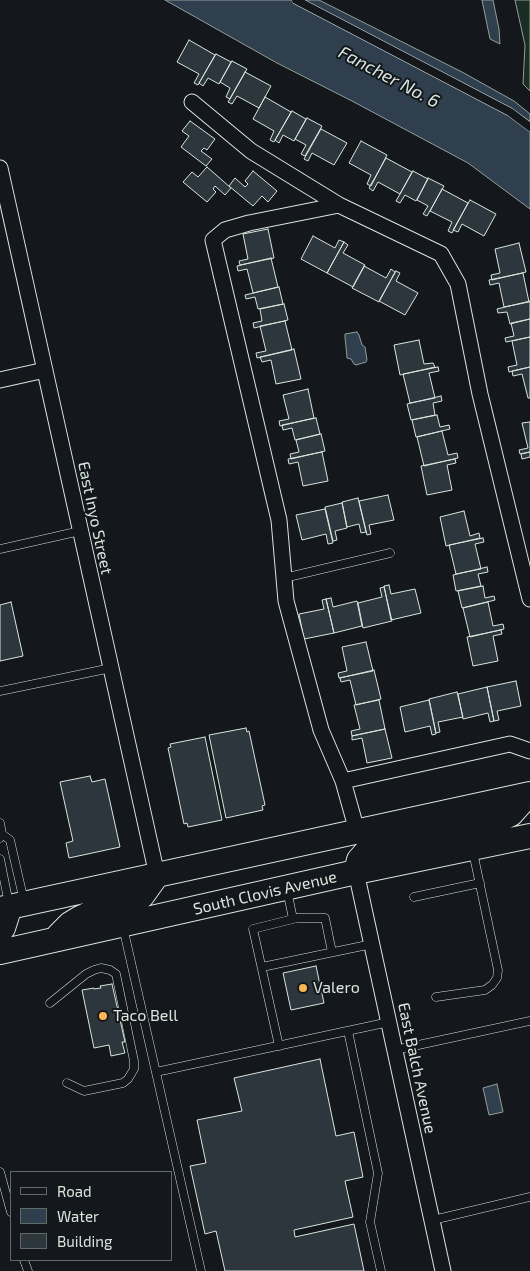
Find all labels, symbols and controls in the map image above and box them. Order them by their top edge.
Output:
water label: Fancher No. 6 [335,41,443,113]
street label: East Inyo Street [74,460,116,576]
street label: South Clovis Avenue [191,867,339,919]
place label: Valero [313,978,360,998]
marker: Valero [297,982,309,994]
street label: East Balch Avenue [394,1001,440,1135]
place label: Taco Bell [113,1006,178,1026]
marker: Taco Bell [97,1010,109,1022]
legend [10,1171,172,1261]
text: Road [57,1182,92,1200]
text: Water [57,1207,99,1225]
text: Building [57,1232,112,1250]

